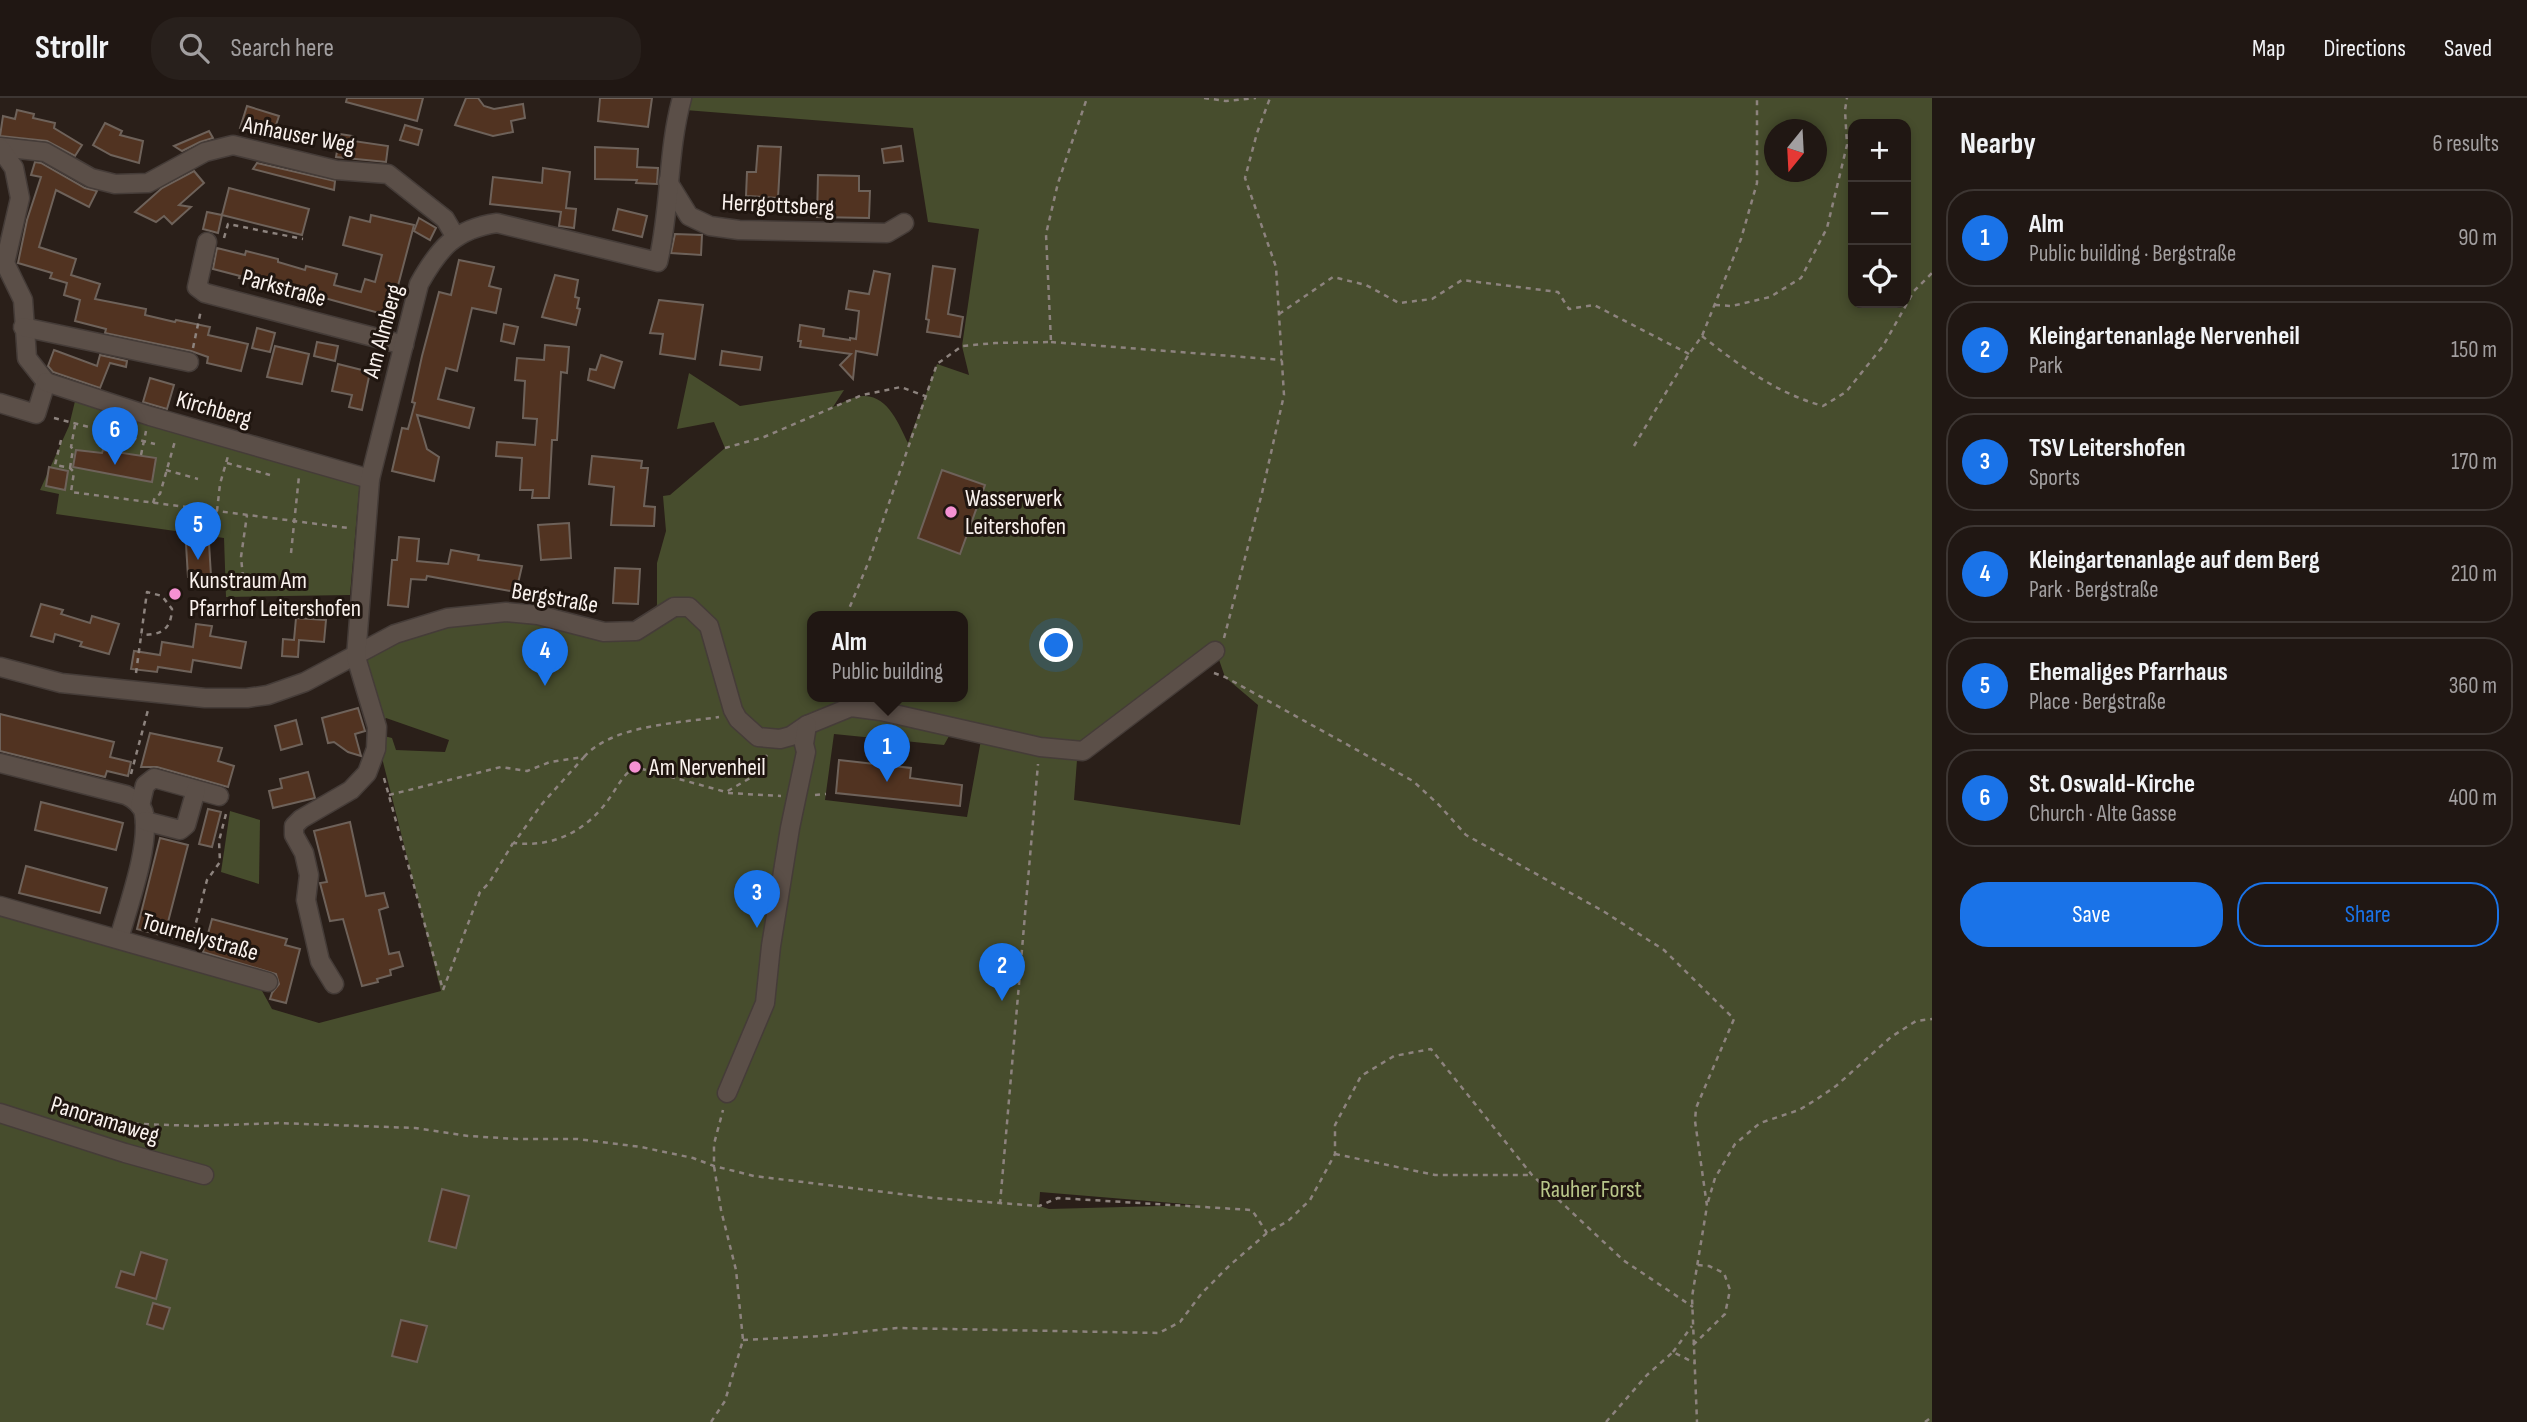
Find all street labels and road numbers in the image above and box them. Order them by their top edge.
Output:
street label: Anhauser Weg [239,110,358,160]
street label: Herrgottsberg [721,188,835,222]
street label: Parkstraße [239,263,329,313]
street label: Am Almberg [356,281,409,382]
street label: Kirchberg [173,384,255,434]
street label: Bergstraße [509,576,601,620]
street label: Tournelystraße [138,907,262,967]
street label: Panoramaweg [47,1090,163,1150]

